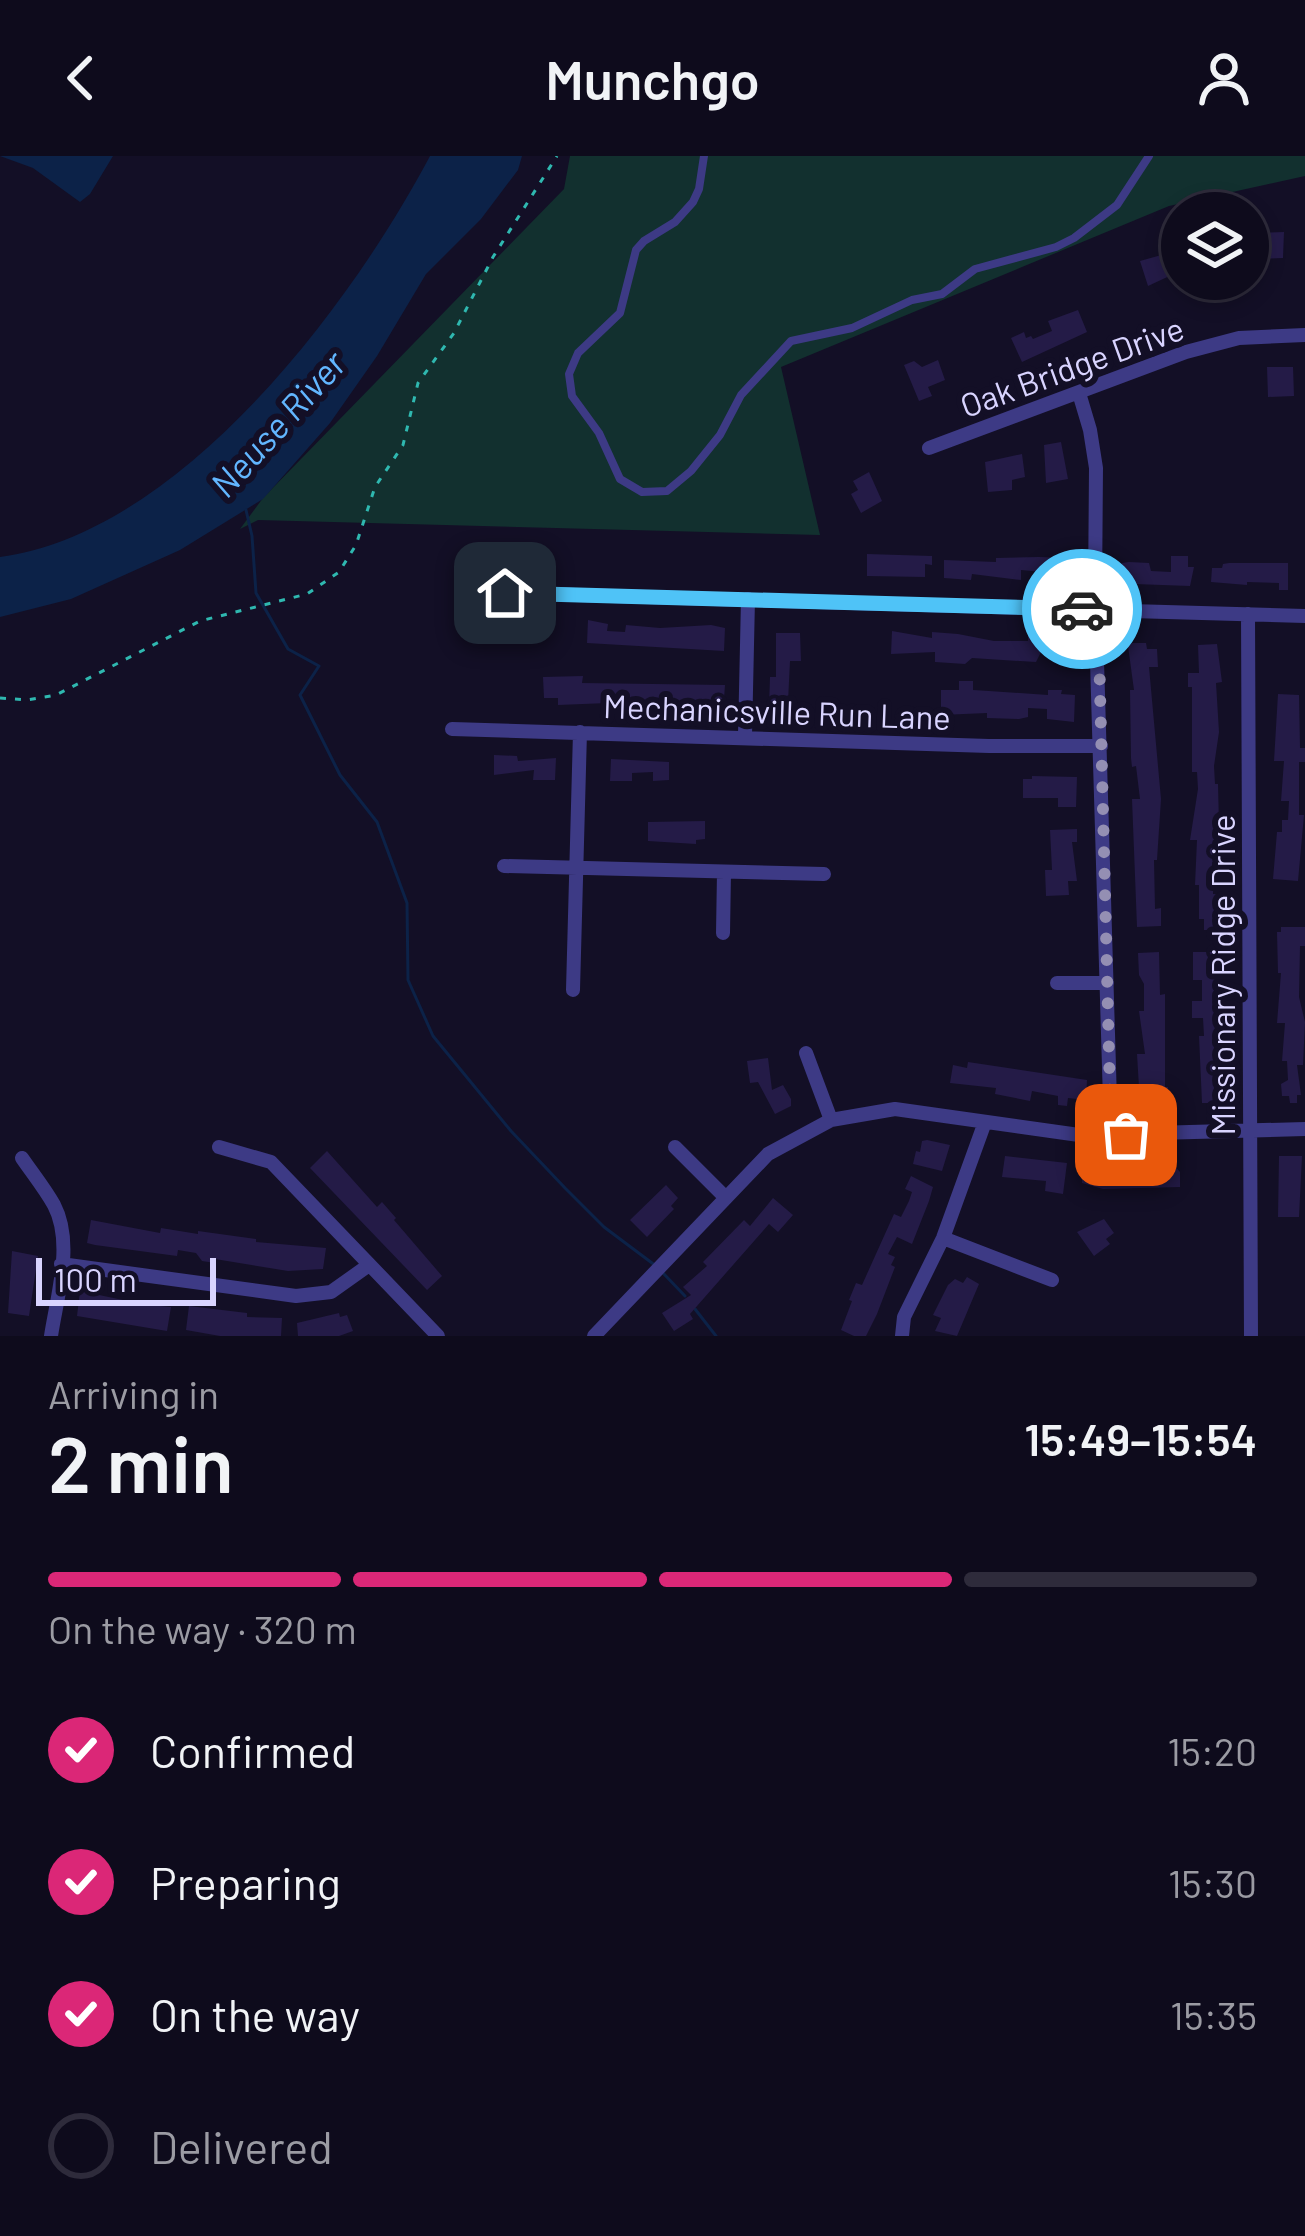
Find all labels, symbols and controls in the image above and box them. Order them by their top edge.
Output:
icon: back [48,45,114,111]
icon: person [1191,45,1257,111]
text: Munchgo [545,46,760,111]
map controls [1161,192,1269,300]
button: layers [1161,192,1269,300]
street label: Oak Bridge Drive [954,307,1189,425]
water label: Neuse River [200,340,354,505]
pin [454,542,556,644]
courier [1022,549,1142,669]
icon: home [472,560,538,626]
icon: car [1049,576,1115,642]
street label: Mechanicsville Run Lane [603,685,951,737]
street label: Missionary Ridge Drive [1202,814,1242,1136]
pin [1075,1084,1177,1186]
icon: bag [1093,1102,1159,1168]
scale bar [36,1252,216,1305]
text: 100 m [54,1259,137,1299]
text: Arriving in [48,1370,219,1417]
text: 15:49–15:54 [1024,1411,1257,1465]
text: 2 min [48,1415,234,1509]
text: On the way · 320 m [48,1605,357,1652]
icon: check [48,1717,114,1783]
text: Confirmed [150,1723,355,1777]
text: 15:20 [1167,1727,1257,1774]
icon: check [48,1849,114,1915]
text: Preparing [150,1855,341,1909]
text: 15:30 [1168,1859,1257,1906]
icon: check [48,1981,114,2047]
text: On the way [150,1987,360,2041]
text: 15:35 [1170,1991,1257,2038]
text: Delivered [150,2119,333,2173]

